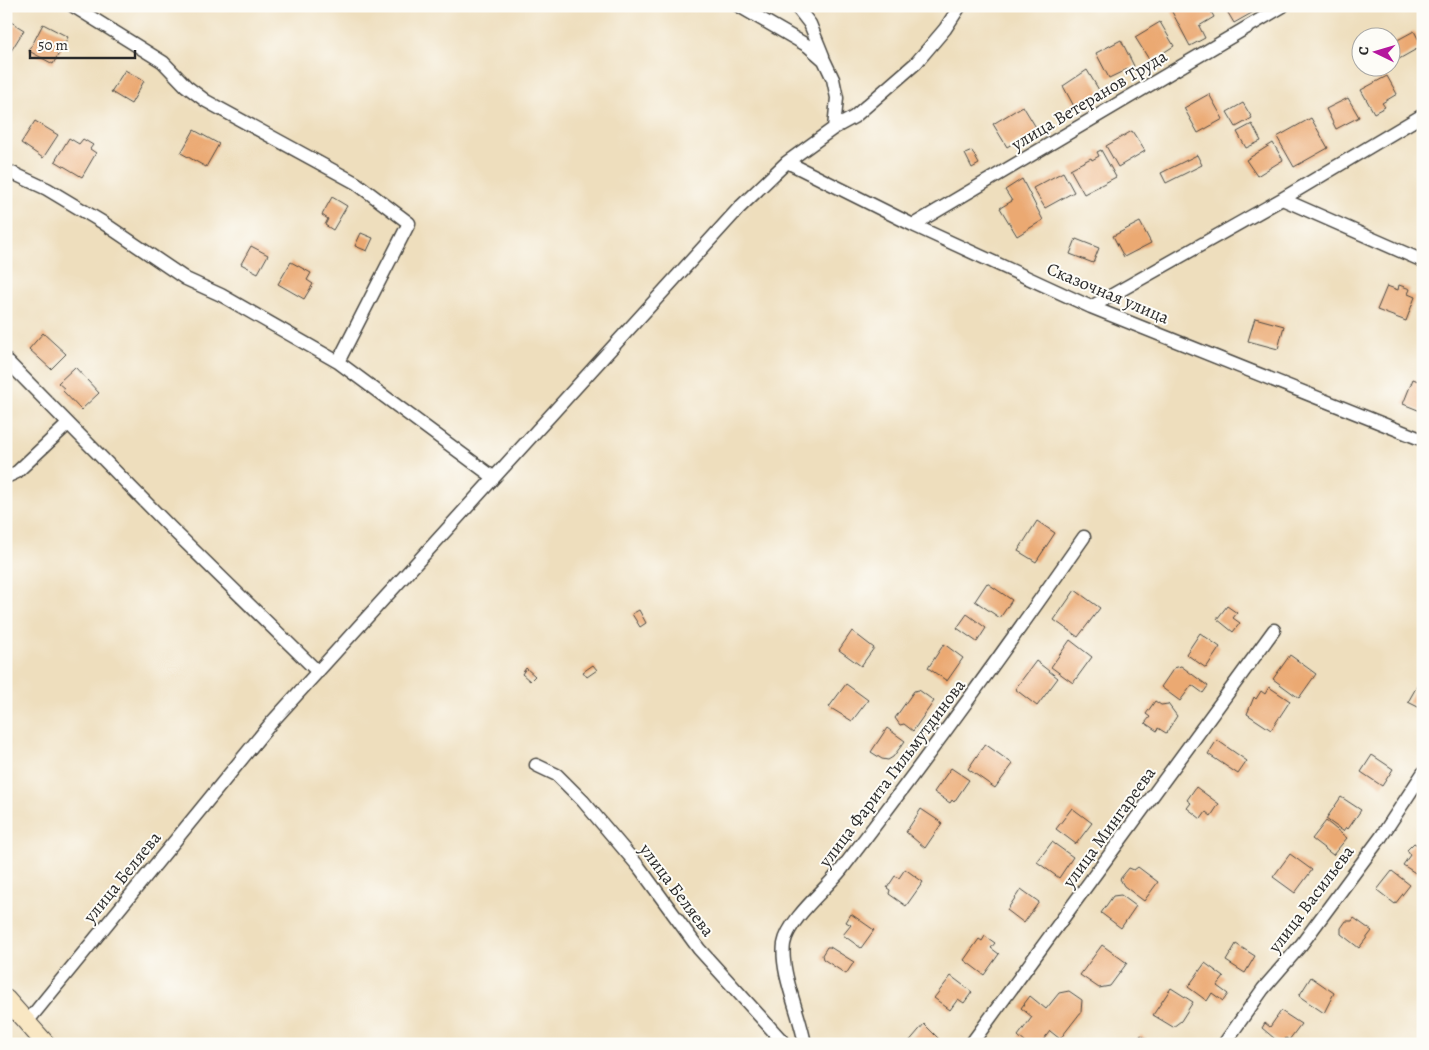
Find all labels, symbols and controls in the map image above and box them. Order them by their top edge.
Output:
scale bar [30,28,135,60]
north arrow [1352,28,1402,78]
text: 50 m [38,35,68,55]
street label: улица Ветеранов Труда [1006,44,1172,157]
text: С [1354,45,1373,56]
street label: Сказочная улица [1043,256,1173,330]
street label: улица Фарита Гильмутдинова [813,673,971,873]
street label: улица Мингареева [1056,761,1161,893]
street label: улица Беляева [77,826,167,929]
street label: улица Беляева [633,838,720,942]
street label: улица Васильева [1262,840,1360,958]

